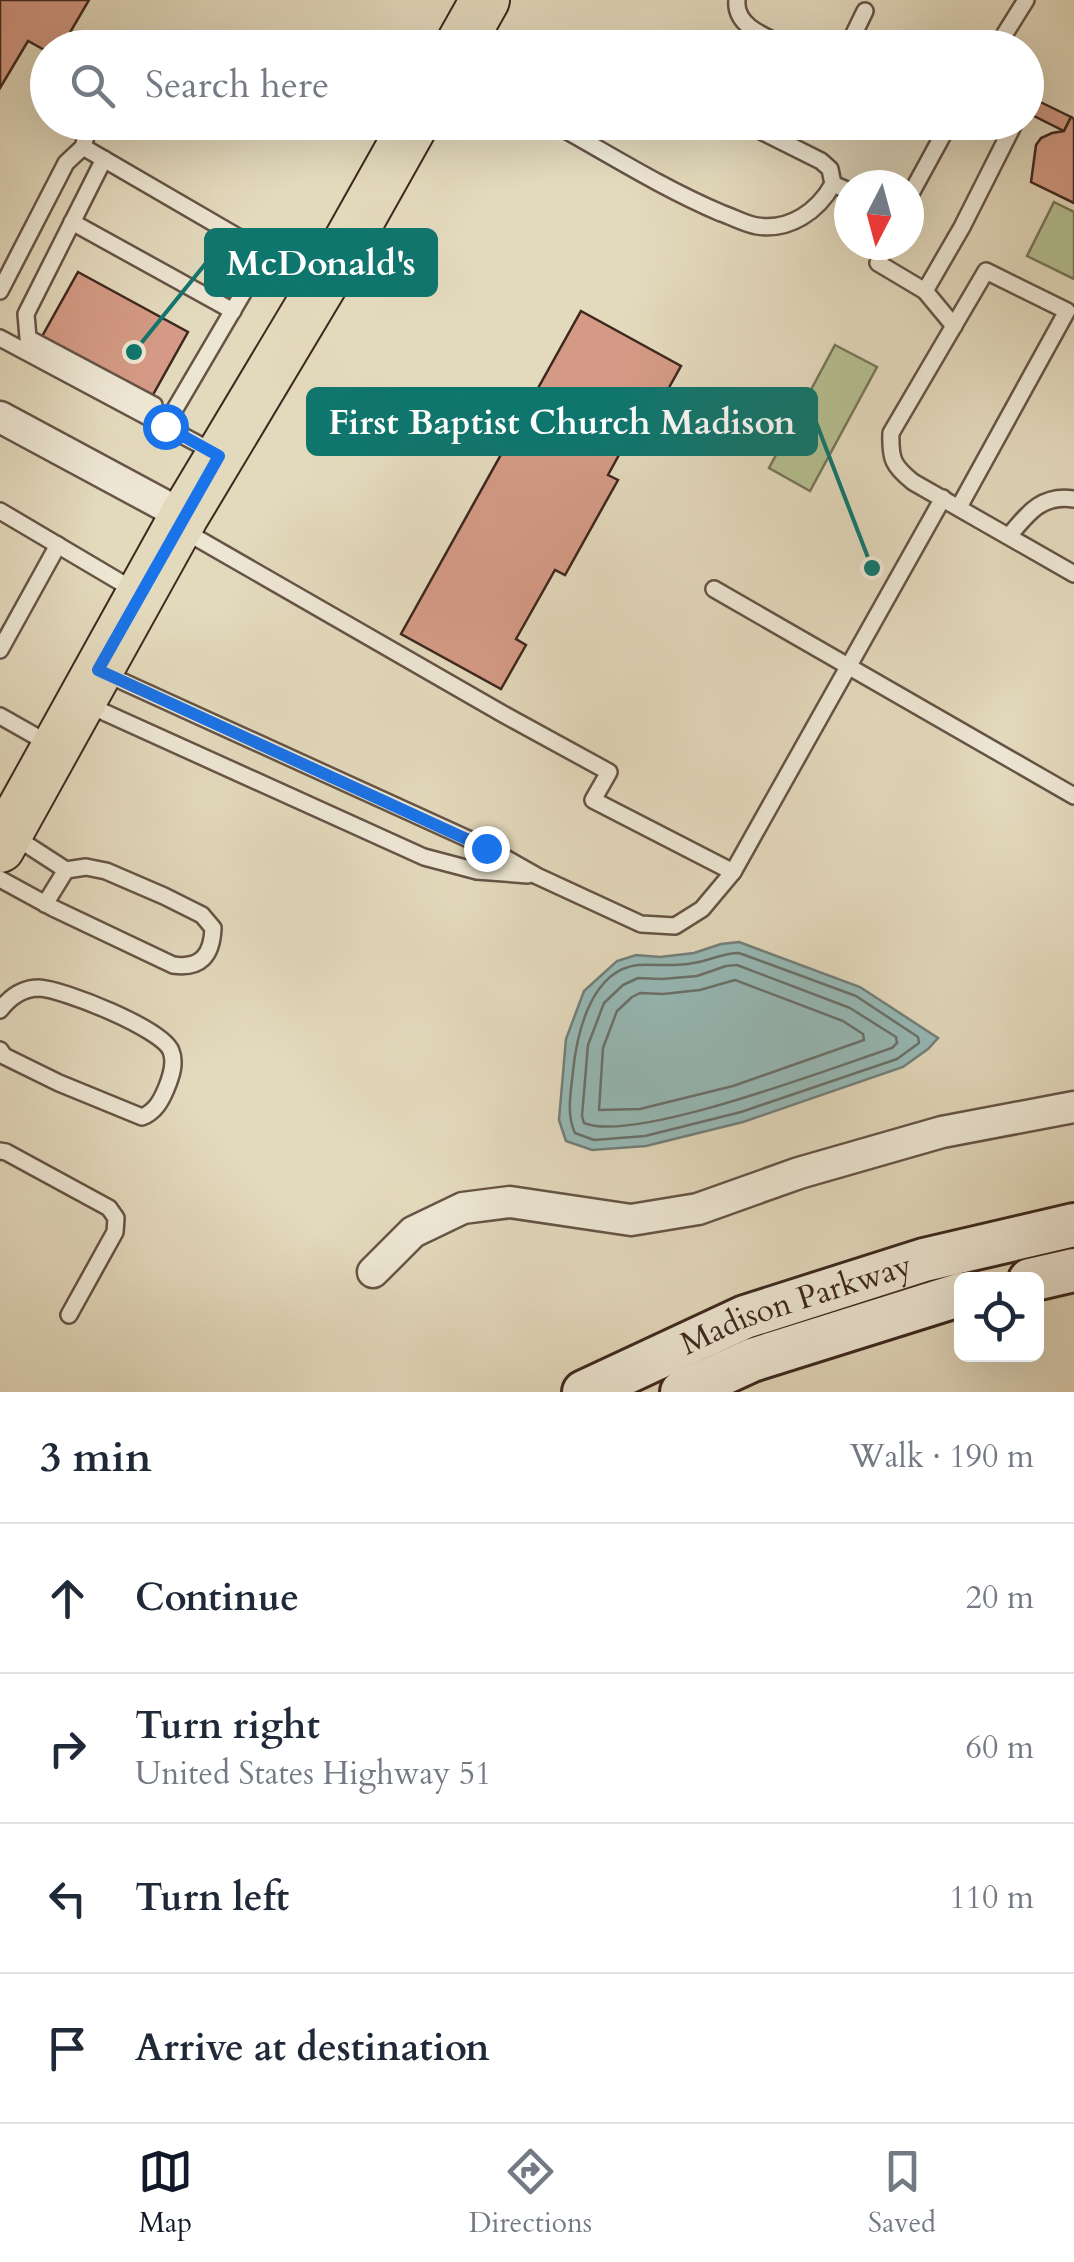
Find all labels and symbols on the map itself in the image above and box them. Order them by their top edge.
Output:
north arrow [834,170,924,260]
callout: McDonald's [206,230,436,295]
text: McDonald's [226,240,416,288]
callout: First Baptist Church Madison [308,389,816,454]
text: First Baptist Church Madison [328,399,796,447]
route start [143,404,189,450]
route end [464,826,510,872]
street label: Madison Parkway [673,1243,917,1366]

